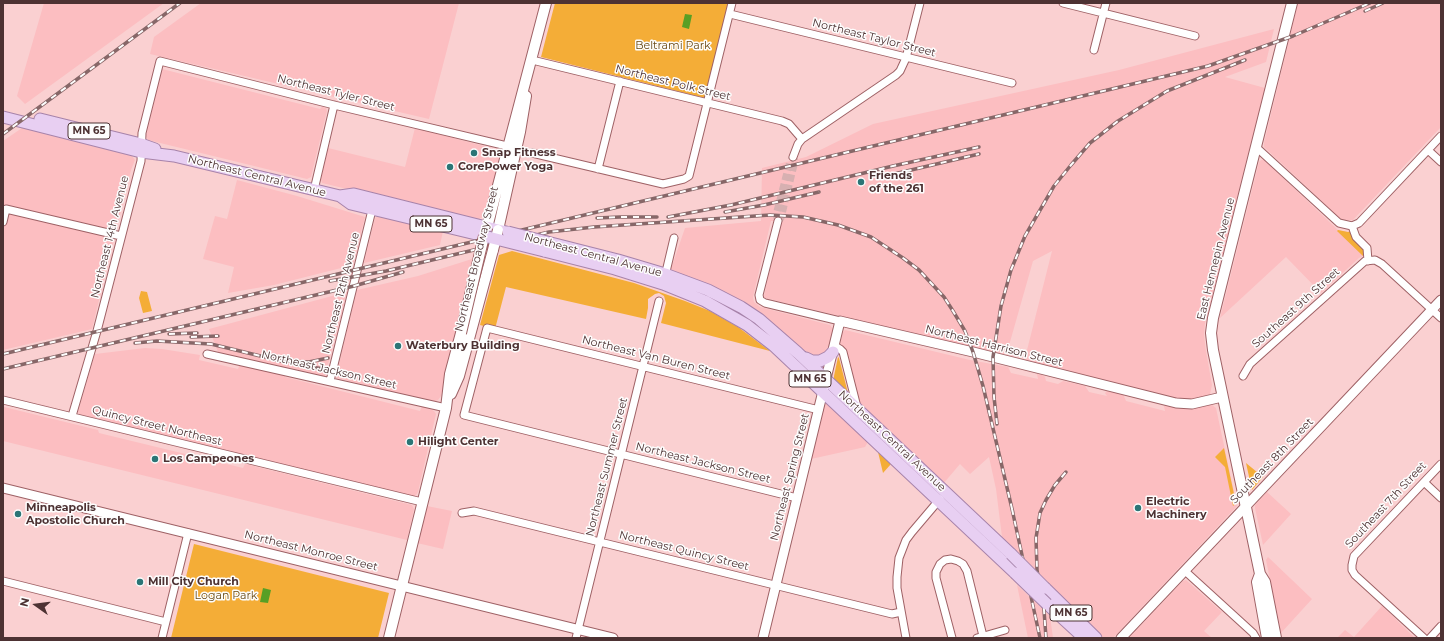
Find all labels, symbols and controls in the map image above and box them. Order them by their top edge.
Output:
street label: Northeast Taylor Street [811,16,937,60]
park label: Beltrami Park [635,39,711,53]
street label: Northeast Polk Street [614,62,732,104]
street label: Northeast Tyler Street [276,72,396,114]
road number: MN 65 [68,123,110,139]
place label: Snap Fitness [482,146,556,160]
marker: Snap Fitness [469,148,479,158]
street label: Northeast Central Avenue [187,152,327,200]
place label: CorePower Yoga [458,160,553,174]
marker: CorePower Yoga [445,162,455,172]
place label: Friends of the 261 [869,169,924,195]
street label: Northeast 14th Avenue [88,174,132,300]
marker: Friends of the 261 [856,177,866,187]
street label: Northeast Broadway Street [453,185,501,333]
street label: East Hennepin Avenue [1194,196,1238,322]
road number: MN 65 [410,216,452,232]
street label: Northeast Central Avenue [523,230,663,280]
street label: Northeast 12th Avenue [320,231,362,355]
street label: Southeast 9th Street [1249,265,1343,351]
street label: Northeast Harrison Street [924,323,1064,369]
street label: Northeast Van Buren Street [581,333,731,383]
place label: Waterbury Building [406,339,520,353]
marker: Waterbury Building [393,341,403,351]
street label: Northeast Jackson Street [260,348,398,392]
road number: MN 65 [789,371,831,387]
street label: Northeast Central Avenue [836,388,948,494]
street label: Northeast Summer Street [583,396,631,538]
street label: Quincy Street Northeast [91,403,223,449]
street label: Northeast Spring Street [768,412,812,542]
street label: Southeast 8th Street [1228,416,1316,506]
place label: Hilight Center [418,435,499,449]
marker: Hilight Center [405,437,415,447]
street label: Northeast Jackson Street [634,440,772,486]
place label: Los Campeones [163,452,254,466]
marker: Los Campeones [150,454,160,464]
street label: Southeast 7th Street [1343,459,1429,551]
place label: Electric Machinery [1146,495,1207,521]
place label: Minneapolis Apostolic Church [26,501,125,527]
marker: Electric Machinery [1133,503,1143,513]
marker: Minneapolis Apostolic Church [13,509,23,519]
street label: Northeast Monroe Street [243,528,379,574]
street label: Northeast Quincy Street [618,528,750,574]
place label: Mill City Church [148,575,239,589]
marker: Mill City Church [135,577,145,587]
north arrow [16,585,56,625]
park label: Logan Park [195,589,257,603]
text: N [16,596,32,608]
road number: MN 65 [1050,605,1092,621]

